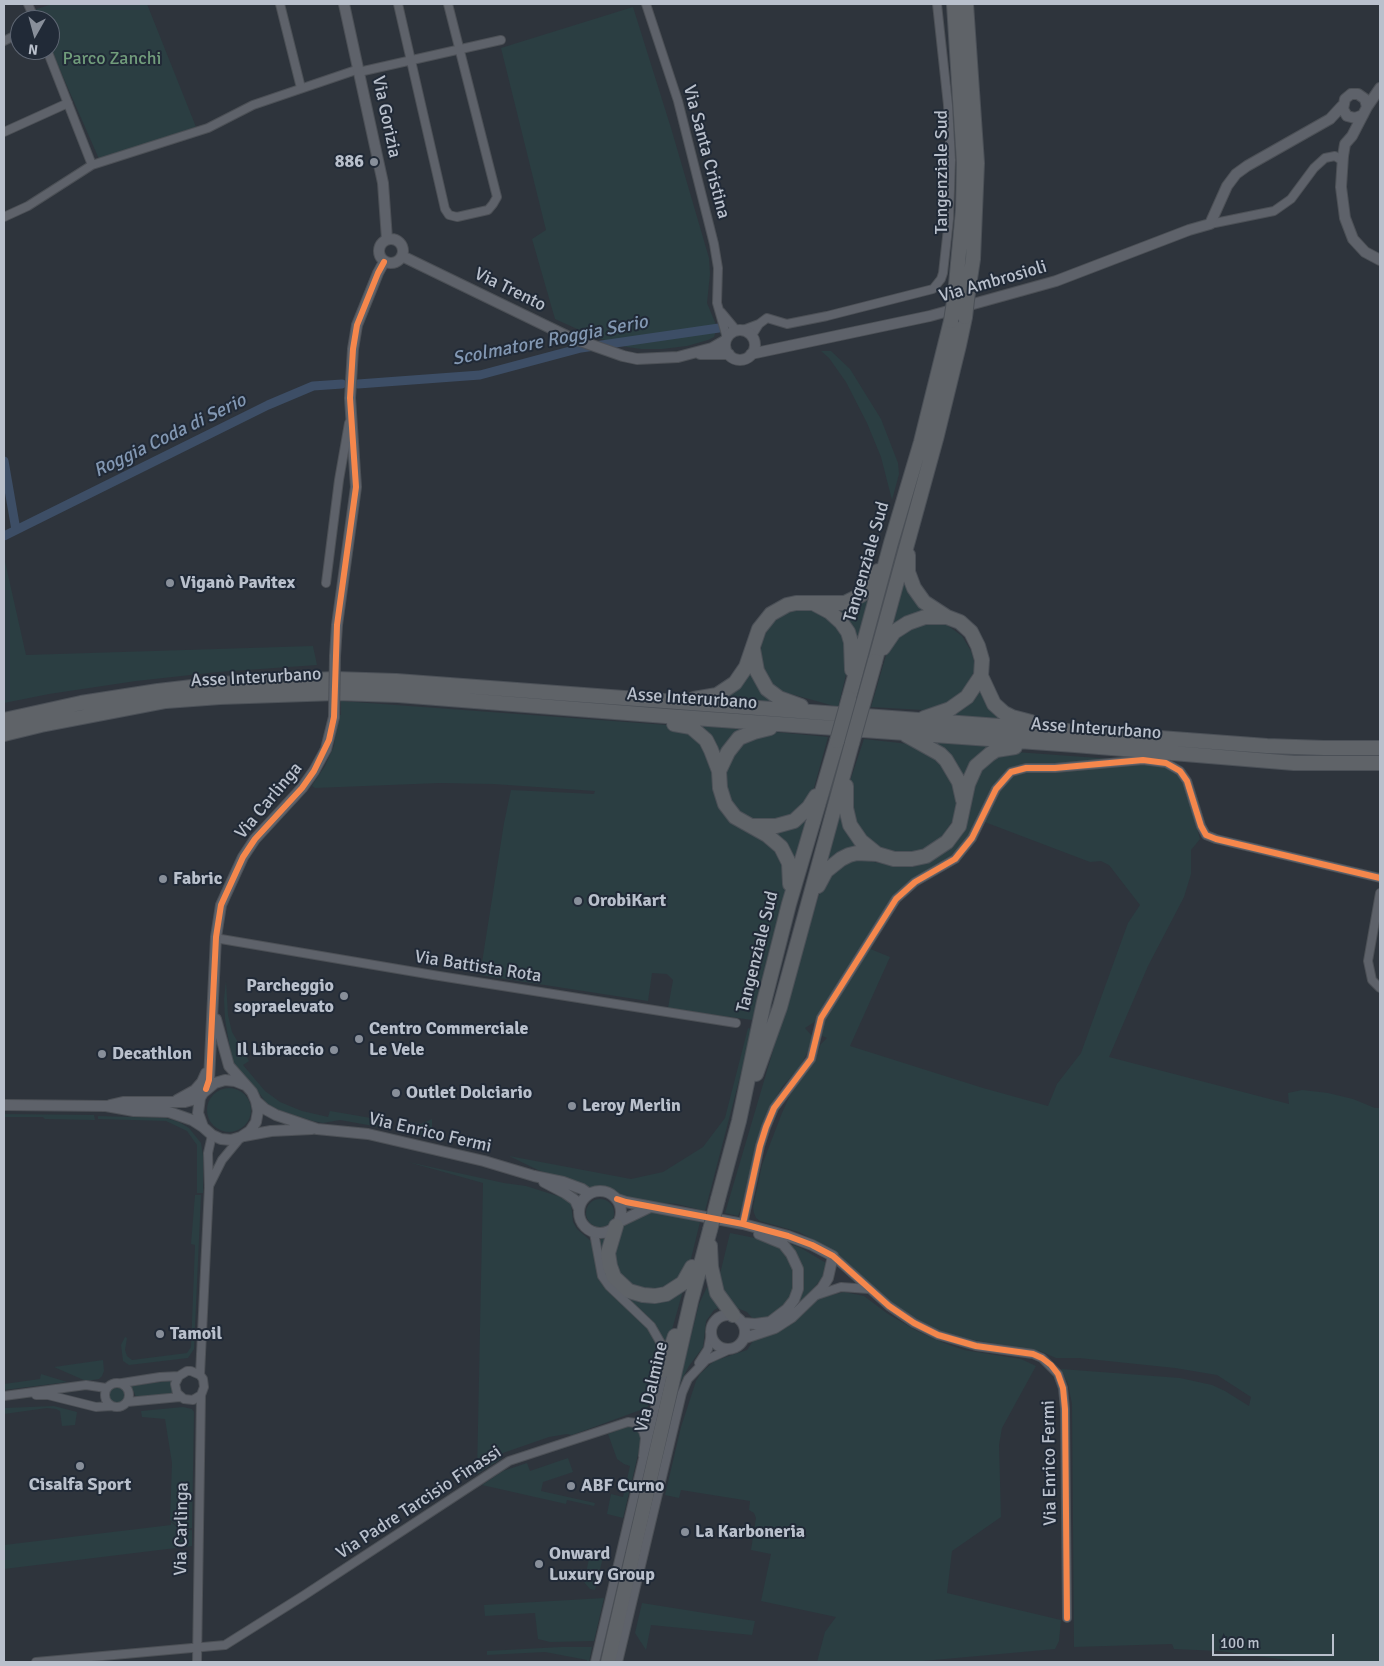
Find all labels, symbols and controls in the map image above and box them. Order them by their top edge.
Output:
north arrow [10,10,60,60]
text: N [27,40,39,58]
park label: Parco Zanchi [63,48,161,70]
street label: Via Gorizia [367,74,405,160]
street label: Via Santa Cristina [678,83,734,221]
street label: Tangenziale Sud [931,110,953,234]
place label: 886 [335,151,364,173]
marker: 886 [368,156,380,168]
street label: Via Ambrosioli [937,256,1049,308]
street label: Via Trento [471,263,549,317]
water label: Scolmatore Roggia Serio [450,311,650,371]
water label: Roggia Coda di Serio [90,389,250,483]
street label: Tangenziale Sud [839,499,895,625]
place label: Viganò Pavitex [180,572,295,594]
marker: Viganò Pavitex [164,577,176,589]
street label: Asse Interurbano [190,664,322,692]
street label: Asse Interurbano [626,684,758,714]
street label: Asse Interurbano [1030,714,1162,744]
street label: Via Carlinga [231,758,307,844]
place label: Fabric [173,868,222,890]
marker: Fabric [157,873,169,885]
street label: Tangenziale Sud [732,889,784,1015]
place label: OrobiKart [588,890,666,912]
marker: OrobiKart [572,895,584,907]
street label: Via Battista Rota [413,946,543,988]
place label: Parcheggio sopraelevato [234,975,334,1018]
marker: Parcheggio sopraelevato [338,990,350,1002]
place label: Centro Commerciale Le Vele [369,1018,529,1060]
marker: Centro Commerciale Le Vele [353,1033,365,1045]
place label: Il Libraccio [237,1039,324,1061]
place label: Decathlon [112,1043,192,1065]
marker: Il Libraccio [328,1044,340,1056]
marker: Decathlon [96,1048,108,1060]
place label: Outlet Dolciario [406,1082,532,1104]
marker: Outlet Dolciario [390,1087,402,1099]
place label: Leroy Merlin [582,1095,681,1117]
marker: Leroy Merlin [566,1100,578,1112]
street label: Via Enrico Fermi [366,1108,494,1158]
place label: Tamoil [170,1323,222,1345]
marker: Tamoil [154,1328,166,1340]
street label: Via Dalmine [631,1340,673,1434]
street label: Via Enrico Fermi [1038,1400,1062,1526]
street label: Via Padre Tarcisio Finassi [332,1442,506,1564]
marker: Cisalfa Sport [74,1460,86,1472]
place label: Cisalfa Sport [29,1474,131,1496]
place label: ABF Curno [581,1475,664,1497]
marker: ABF Curno [565,1480,577,1492]
street label: Via Carlinga [170,1482,194,1576]
place label: La Karboneria [695,1521,805,1543]
marker: La Karboneria [679,1526,691,1538]
place label: Onward Luxury Group [549,1543,655,1586]
marker: Onward Luxury Group [533,1558,545,1570]
scale bar [1214,1624,1336,1656]
text: 100 m [1220,1634,1260,1652]

